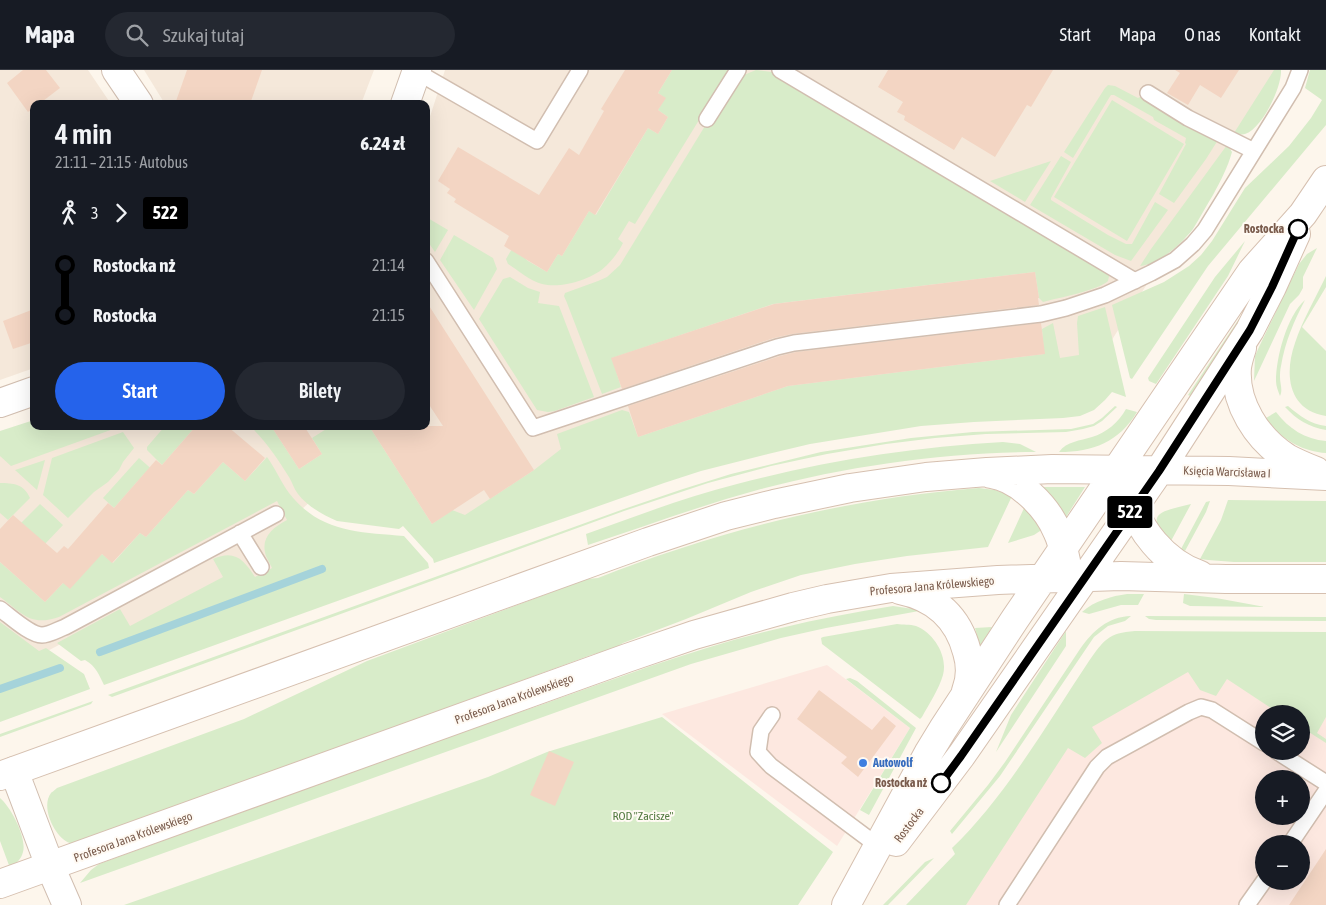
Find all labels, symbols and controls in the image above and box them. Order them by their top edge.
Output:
search box [105,12,455,57]
text: Mapa [25,21,75,48]
icon: search [123,21,151,49]
text: Szukaj tutaj [163,24,244,46]
text: Start [1059,24,1091,45]
text: Mapa [1119,24,1156,45]
text: O nas [1184,24,1221,45]
text: Kontakt [1249,24,1301,45]
text: 4 min [55,118,112,150]
text: 6.24 zł [360,132,405,154]
text: 21:11 – 21:15 · Autobus [55,153,188,171]
icon: walk [55,199,83,227]
icon: forward [107,199,135,227]
text: 522 [153,202,178,223]
text: 3 [91,204,99,222]
marker: Rostocka [1288,219,1308,239]
place label: Rostocka [1244,222,1284,236]
text: Rostocka nż [93,254,175,276]
text: 21:14 [372,256,405,274]
text: Rostocka [93,304,157,326]
text: 21:15 [372,306,405,324]
button: Start [55,362,225,420]
button: Bilety [235,362,405,420]
street label: Księcia Warcisława I [1183,463,1271,481]
line badge: 522 [1101,496,1159,528]
text: 522 [1117,501,1143,522]
street label: Profesora Jana Królewskiego [869,574,995,598]
street label: Profesora Jana Królewskiego [453,671,576,727]
map controls [1255,705,1310,890]
button: layers [1255,705,1310,760]
place label: Autowolf [872,756,913,770]
marker: Autowolf [857,757,869,769]
button: + [1255,770,1310,825]
marker: Rostocka nż [931,773,951,793]
place label: Rostocka nż [875,776,928,790]
street label: Rostocka [891,805,927,845]
street label: Profesora Jana Królewskiego [72,809,195,865]
park label: ROD "Zacisze" [613,809,673,823]
button: − [1255,835,1310,890]

